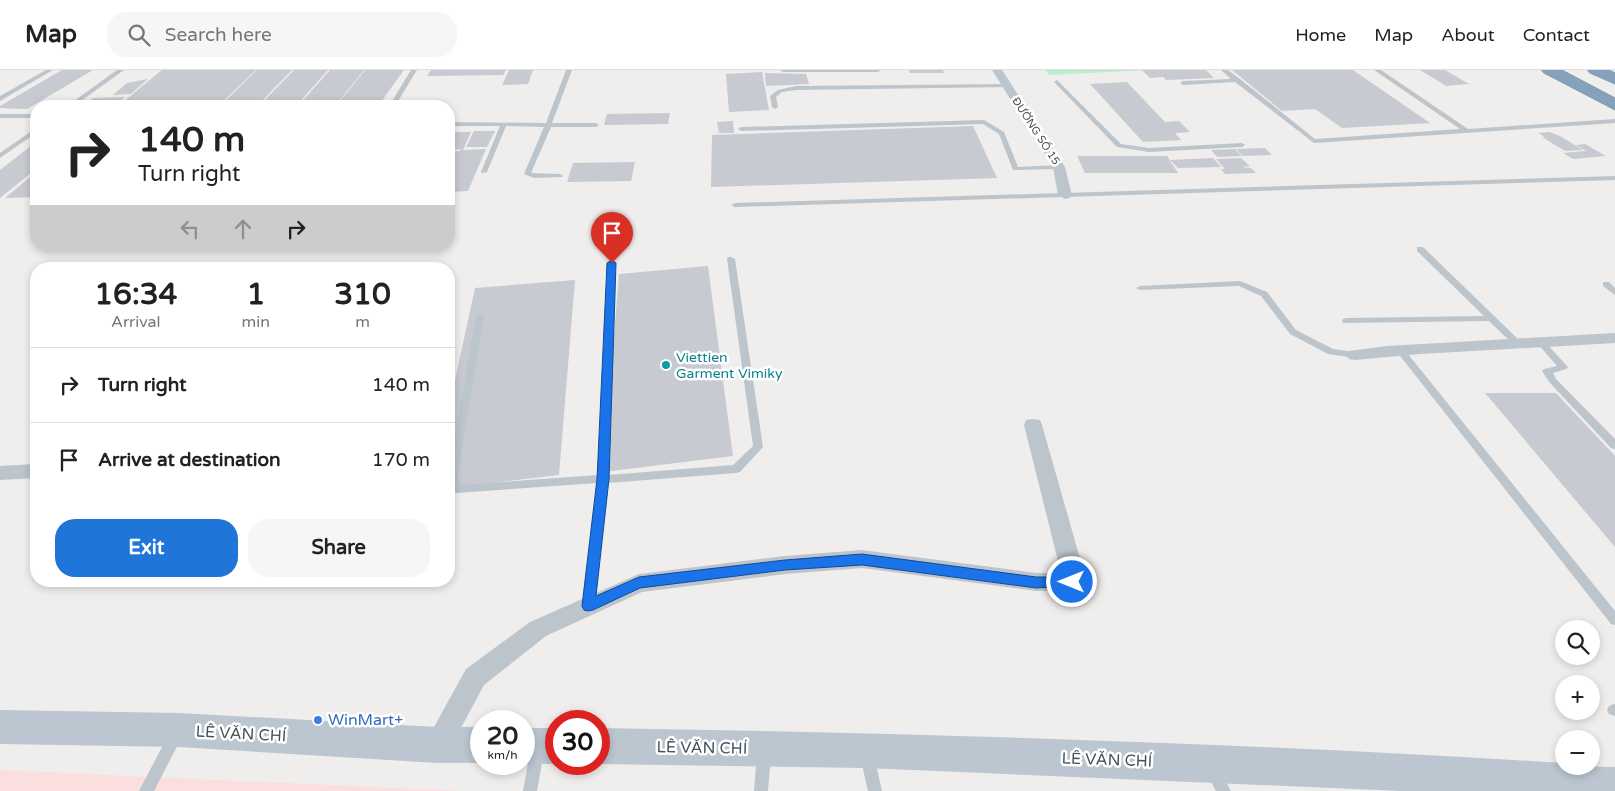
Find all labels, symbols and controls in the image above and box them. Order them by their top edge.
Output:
search box [107,12,457,57]
text: Map [25,20,77,49]
icon: search [125,21,153,49]
text: Search here [165,24,272,46]
text: Home [1295,24,1346,46]
text: Map [1374,24,1413,46]
text: About [1441,24,1495,46]
text: Contact [1523,24,1590,46]
street label: ĐƯỜNG SỐ 15 [1009,94,1064,167]
text: 140 m [138,119,245,161]
icon: right [55,120,120,185]
text: Turn right [138,161,240,187]
pin [591,212,633,263]
icon: left [176,215,204,243]
icon: ahead [229,215,257,243]
icon: right [282,215,310,243]
icon: arrive [598,219,626,247]
text: 16:34 [94,276,177,313]
text: 1 [246,276,265,313]
text: 310 [334,276,391,313]
text: Arrival [111,312,161,332]
text: min [242,312,270,332]
text: m [355,312,370,332]
place label: Viettien Garment Vimiky [676,349,783,382]
marker: Viettien Garment Vimiky [660,359,672,371]
icon: right [55,371,83,399]
text: Turn right [98,374,186,396]
text: 140 m [372,374,430,396]
icon: arrive [55,446,83,474]
text: Arrive at destination [98,449,281,471]
text: 170 m [372,449,430,471]
button: Exit [55,519,238,577]
button: Share [248,519,430,577]
position arrow [1045,555,1097,607]
map controls [1555,620,1600,775]
button: search [1555,620,1600,665]
button: + [1555,675,1600,720]
place label: WinMart+ [328,710,403,730]
speed limit sign: 30 [545,710,610,775]
marker: WinMart+ [312,714,324,726]
text: 20 [487,721,518,751]
street label: LÊ VĂN CHÍ [195,722,287,746]
button: − [1555,730,1600,775]
street label: LÊ VĂN CHÍ [656,737,748,759]
text: km/h [487,748,518,762]
street label: LÊ VĂN CHÍ [1061,748,1153,772]

